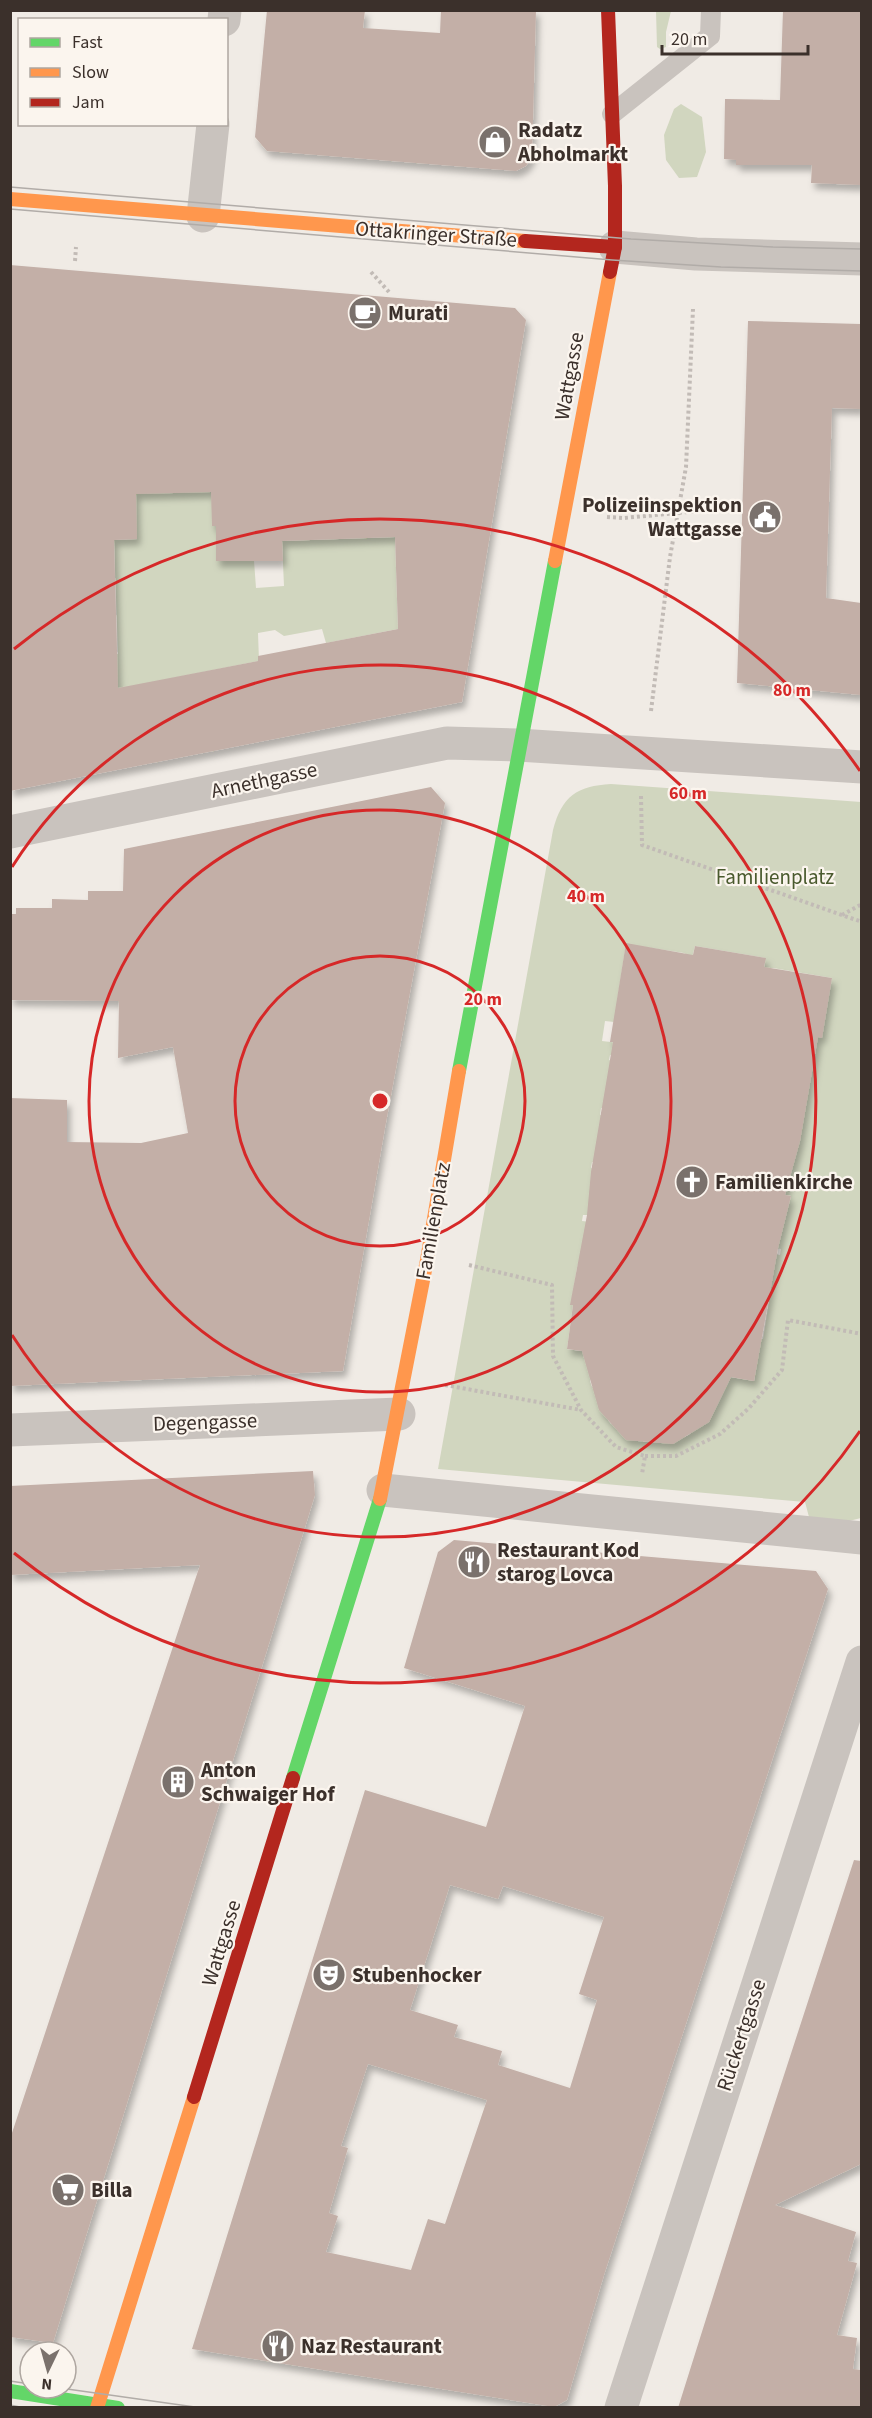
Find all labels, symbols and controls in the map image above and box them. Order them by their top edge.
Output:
legend [18,18,228,126]
scale bar [662,18,808,56]
text: 20 m [671,27,707,52]
text: Fast [72,30,103,55]
text: Slow [72,60,109,85]
text: Jam [72,90,105,115]
place label: Radatz Abholmarkt [517,115,628,169]
shop icon: Radatz Abholmarkt [477,124,513,160]
street label: Ottakringer Straße [354,213,518,255]
cafe icon: Murati [347,295,383,331]
place label: Murati [388,298,448,328]
street label: Wattgasse [547,330,591,422]
place label: Polizeiinspektion Wattgasse [582,490,742,544]
public building icon: Polizeiinspektion Wattgasse [747,499,783,535]
text: 80 m [773,678,811,703]
street label: Arnethgasse [208,754,320,806]
text: 60 m [669,781,707,806]
park label: Familienplatz [716,862,834,892]
text: 40 m [567,884,605,909]
text: 20 m [464,987,502,1012]
centre of rings [370,1091,390,1111]
street label: Familienplatz [408,1160,458,1282]
church icon: Familienkirche [674,1164,710,1200]
place label: Familienkirche [715,1167,853,1197]
street label: Degengasse [152,1405,258,1439]
place label: Restaurant Kod starog Lovca [497,1535,639,1589]
restaurant icon: Restaurant Kod starog Lovca [456,1544,492,1580]
place label: Anton Schwaiger Hof [200,1755,335,1809]
building icon: Anton Schwaiger Hof [160,1764,196,1800]
street label: Wattgasse [194,1896,248,1990]
theatre icon: Stubenhocker [311,1957,347,1993]
place label: Stubenhocker [352,1960,482,1990]
street label: Rückertgasse [709,1975,773,2095]
supermarket icon: Billa [50,2172,86,2208]
place label: Billa [91,2175,133,2205]
restaurant icon: Naz Restaurant [260,2328,296,2364]
place label: Naz Restaurant [301,2331,442,2361]
north arrow [18,2340,78,2400]
text: N [41,2373,53,2395]

